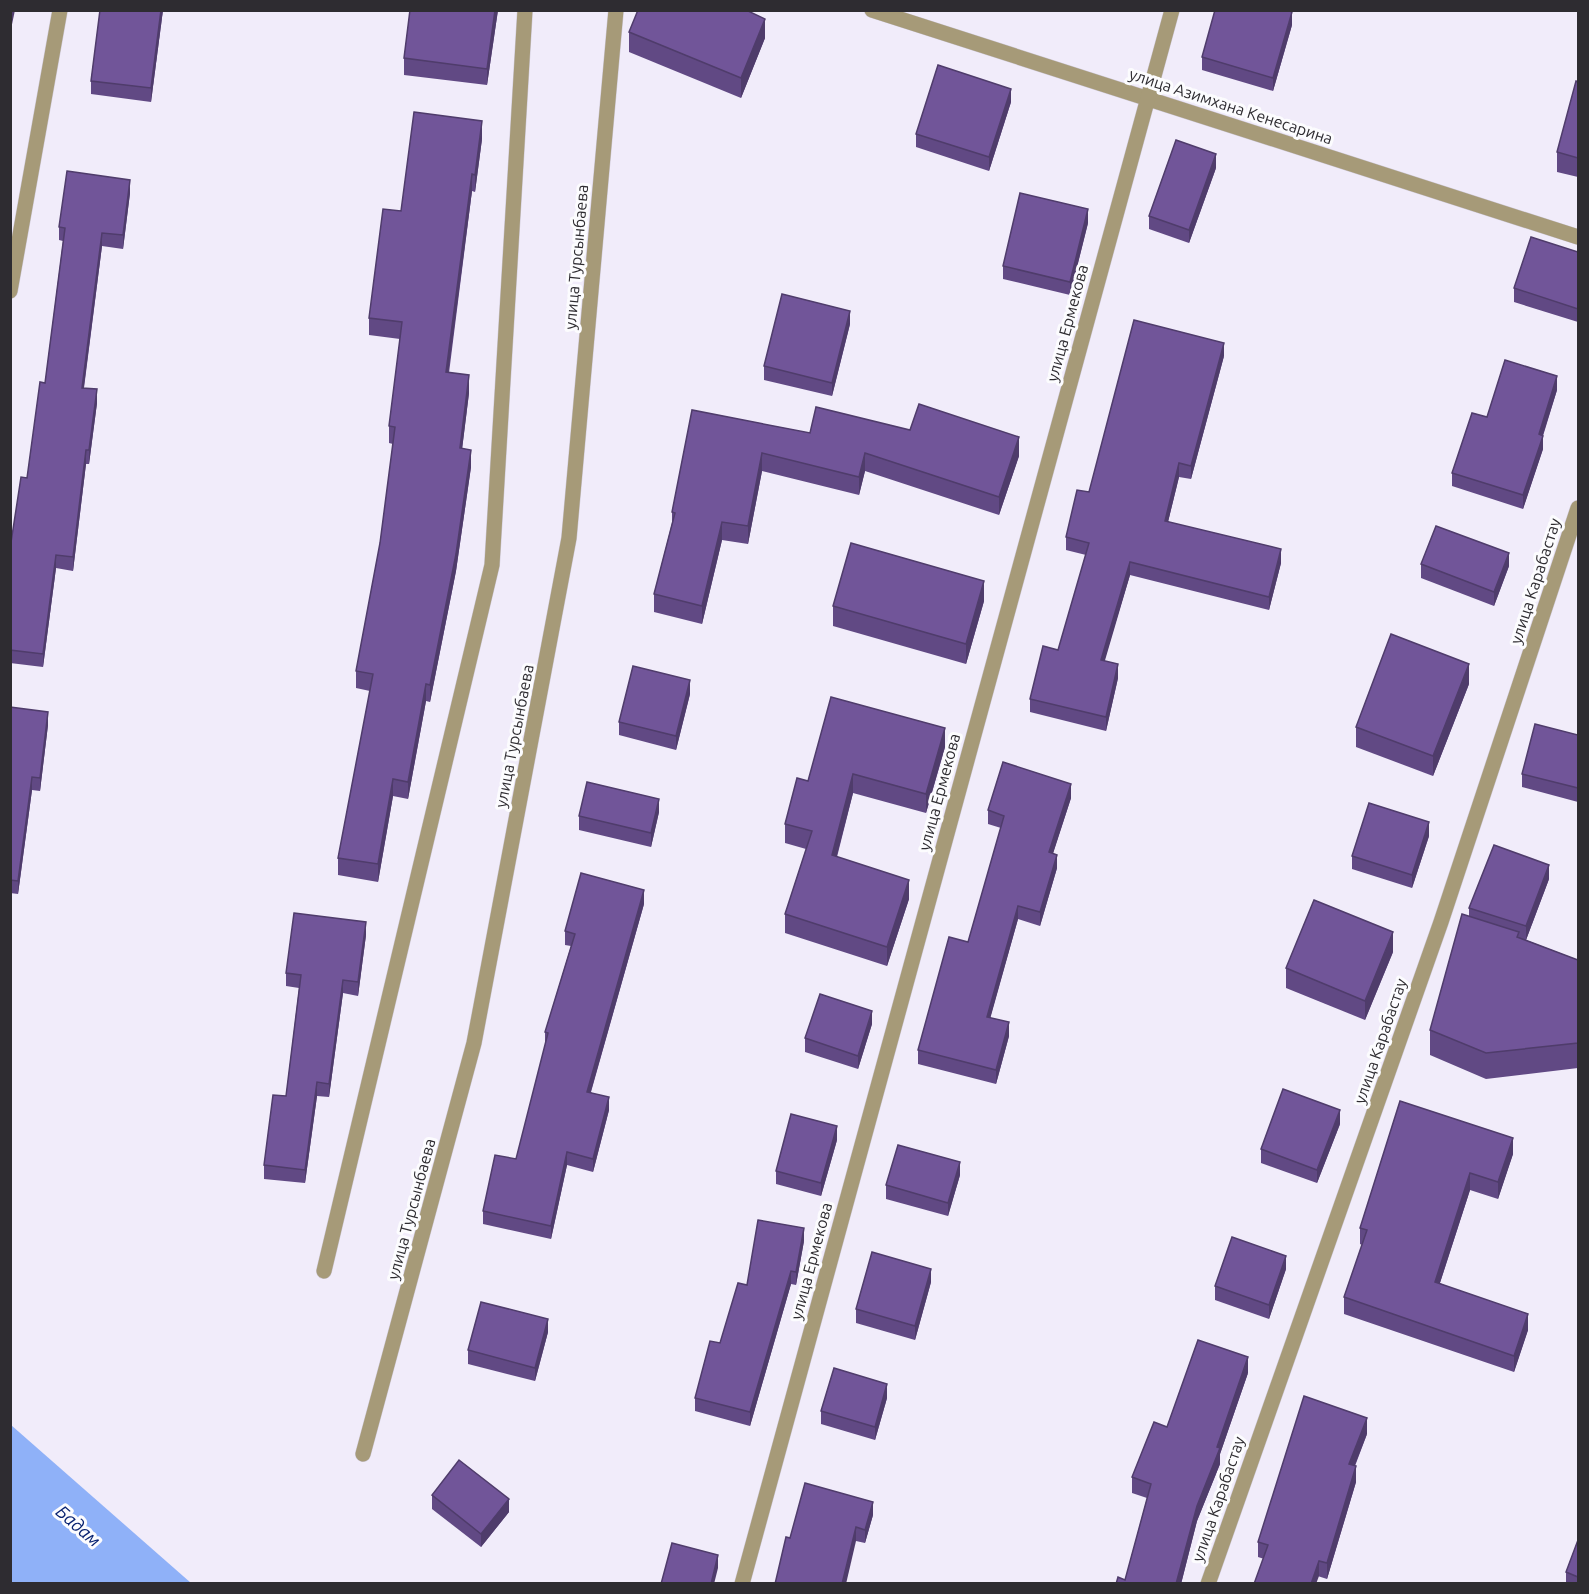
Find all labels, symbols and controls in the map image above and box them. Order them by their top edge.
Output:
street label: улица Азимхана Кенесарина [1127,65,1335,147]
street label: улица Турсынбаева [561,184,591,330]
street label: улица Ермекова [1043,262,1091,384]
street label: улица Карабастау [1506,516,1564,646]
street label: улица Турсынбаева [491,663,537,809]
street label: улица Ермекова [915,731,963,853]
street label: улица Карабастау [1350,976,1410,1106]
street label: улица Турсынбаева [383,1136,439,1282]
street label: улица Ермекова [787,1200,835,1322]
street label: улица Карабастау [1188,1434,1248,1564]
water label: Бадам [52,1501,105,1550]

